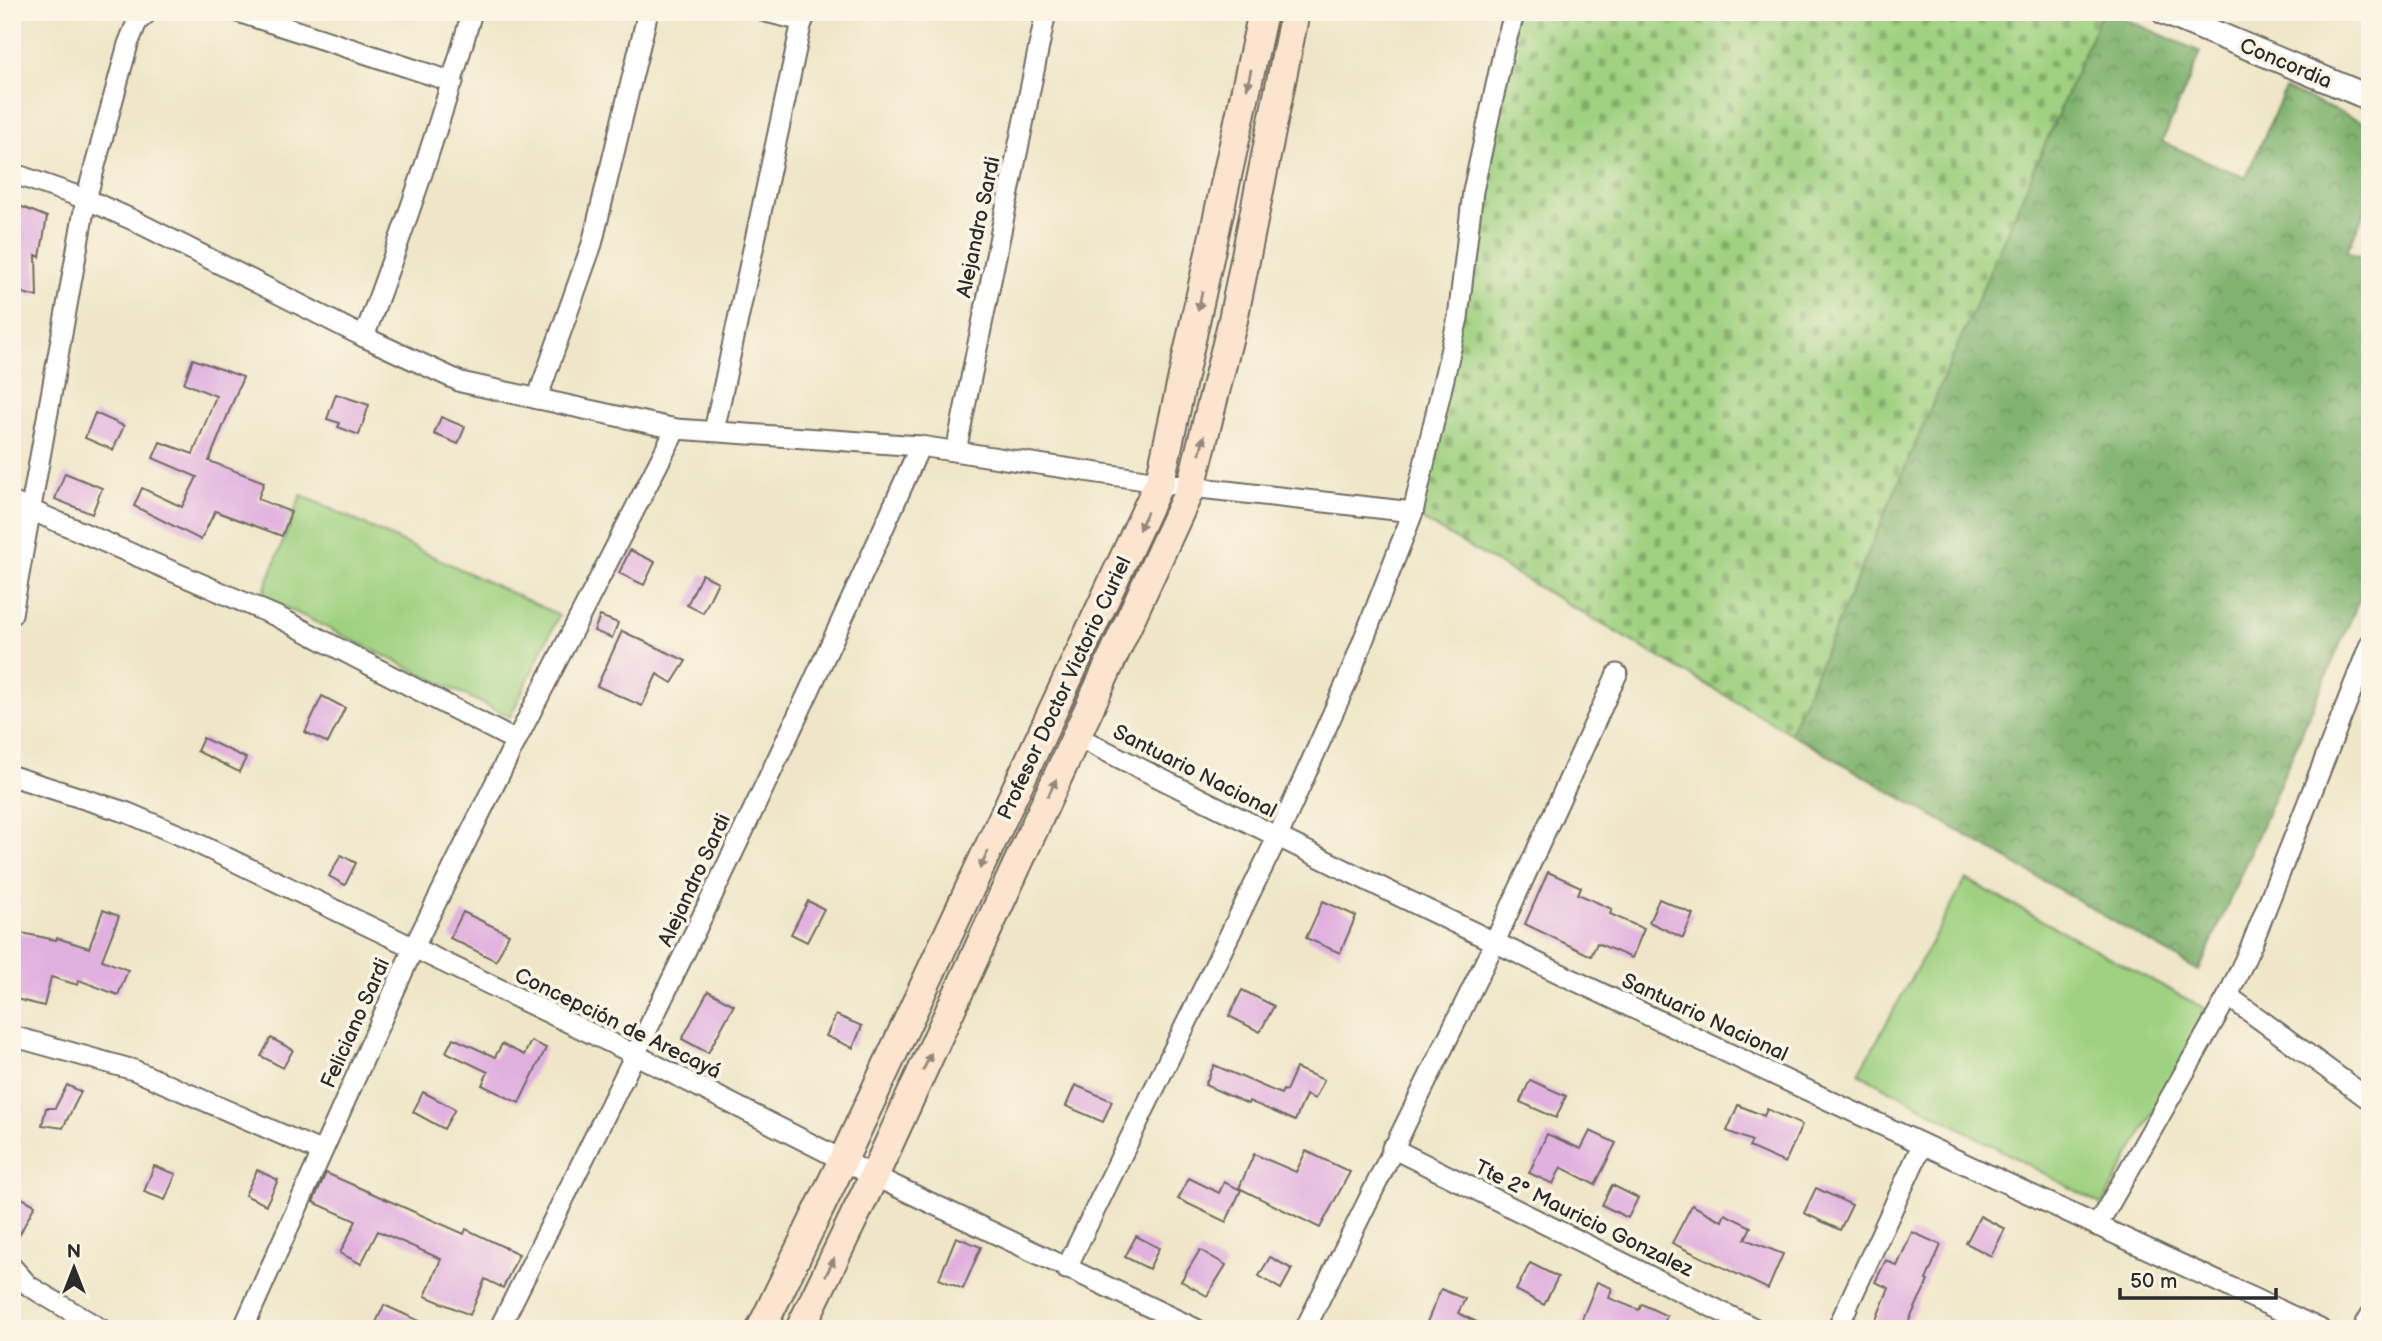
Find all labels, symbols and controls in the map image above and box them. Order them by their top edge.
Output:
street label: Concordia [2236,33,2336,94]
one-way arrow [1243,68,1254,90]
street label: Alejandro Sardi [951,154,1006,300]
one-way arrow [1194,290,1205,312]
one-way arrow [1197,434,1208,456]
one-way arrow [1137,510,1148,531]
street label: Profesor Doctor Victorio Curiel [992,553,1137,824]
street label: Santuario Nacional [1109,719,1281,824]
one-way arrow [1047,778,1058,798]
street label: Alejandro Sardi [653,810,736,951]
one-way arrow [978,850,989,870]
street label: Feliciano Sardi [316,954,395,1092]
street label: Concepción de Arecayá [510,963,725,1084]
street label: Santuario Nacional [1618,968,1792,1067]
one-way arrow [922,1051,933,1072]
street label: Tte 2° Mauricio Gonzalez [1471,1155,1698,1283]
north arrow [38,1232,108,1302]
text: N [67,1241,81,1264]
one-way arrow [824,1257,836,1277]
scale bar [2120,1257,2275,1301]
text: 50 m [2130,1269,2177,1294]

